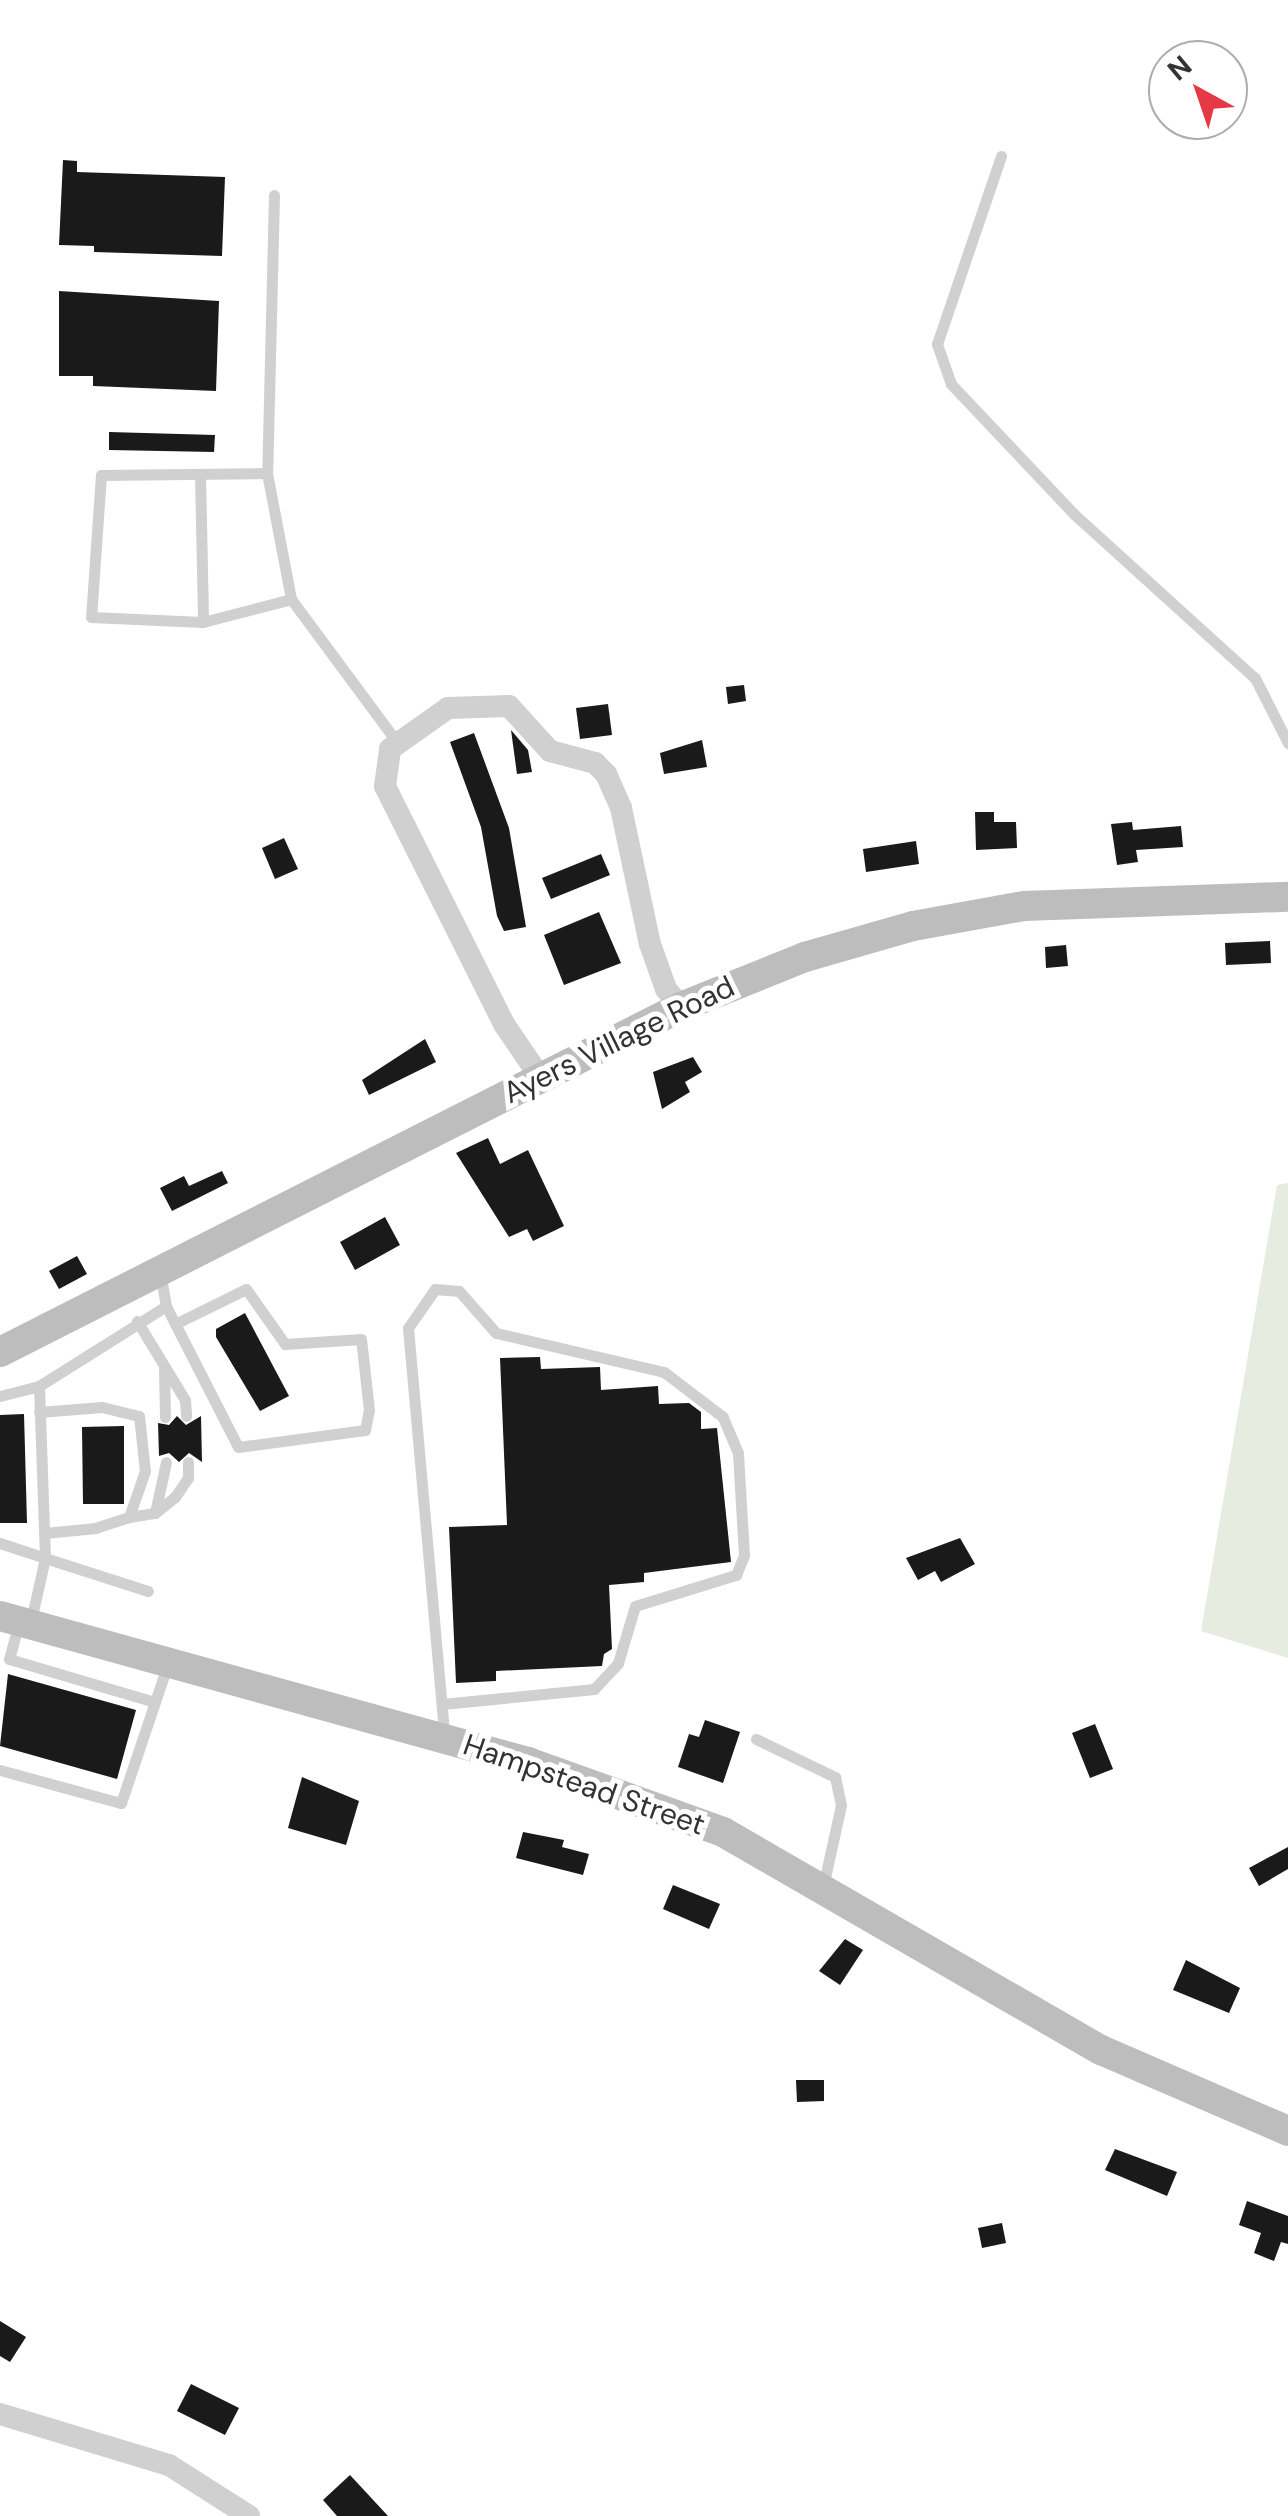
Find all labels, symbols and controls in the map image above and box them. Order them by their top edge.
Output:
north arrow [1148,40,1248,140]
text: N [1160,47,1199,89]
street label: Ayers Village Road [498,968,740,1112]
street label: Hampstead Street [458,1727,710,1843]

